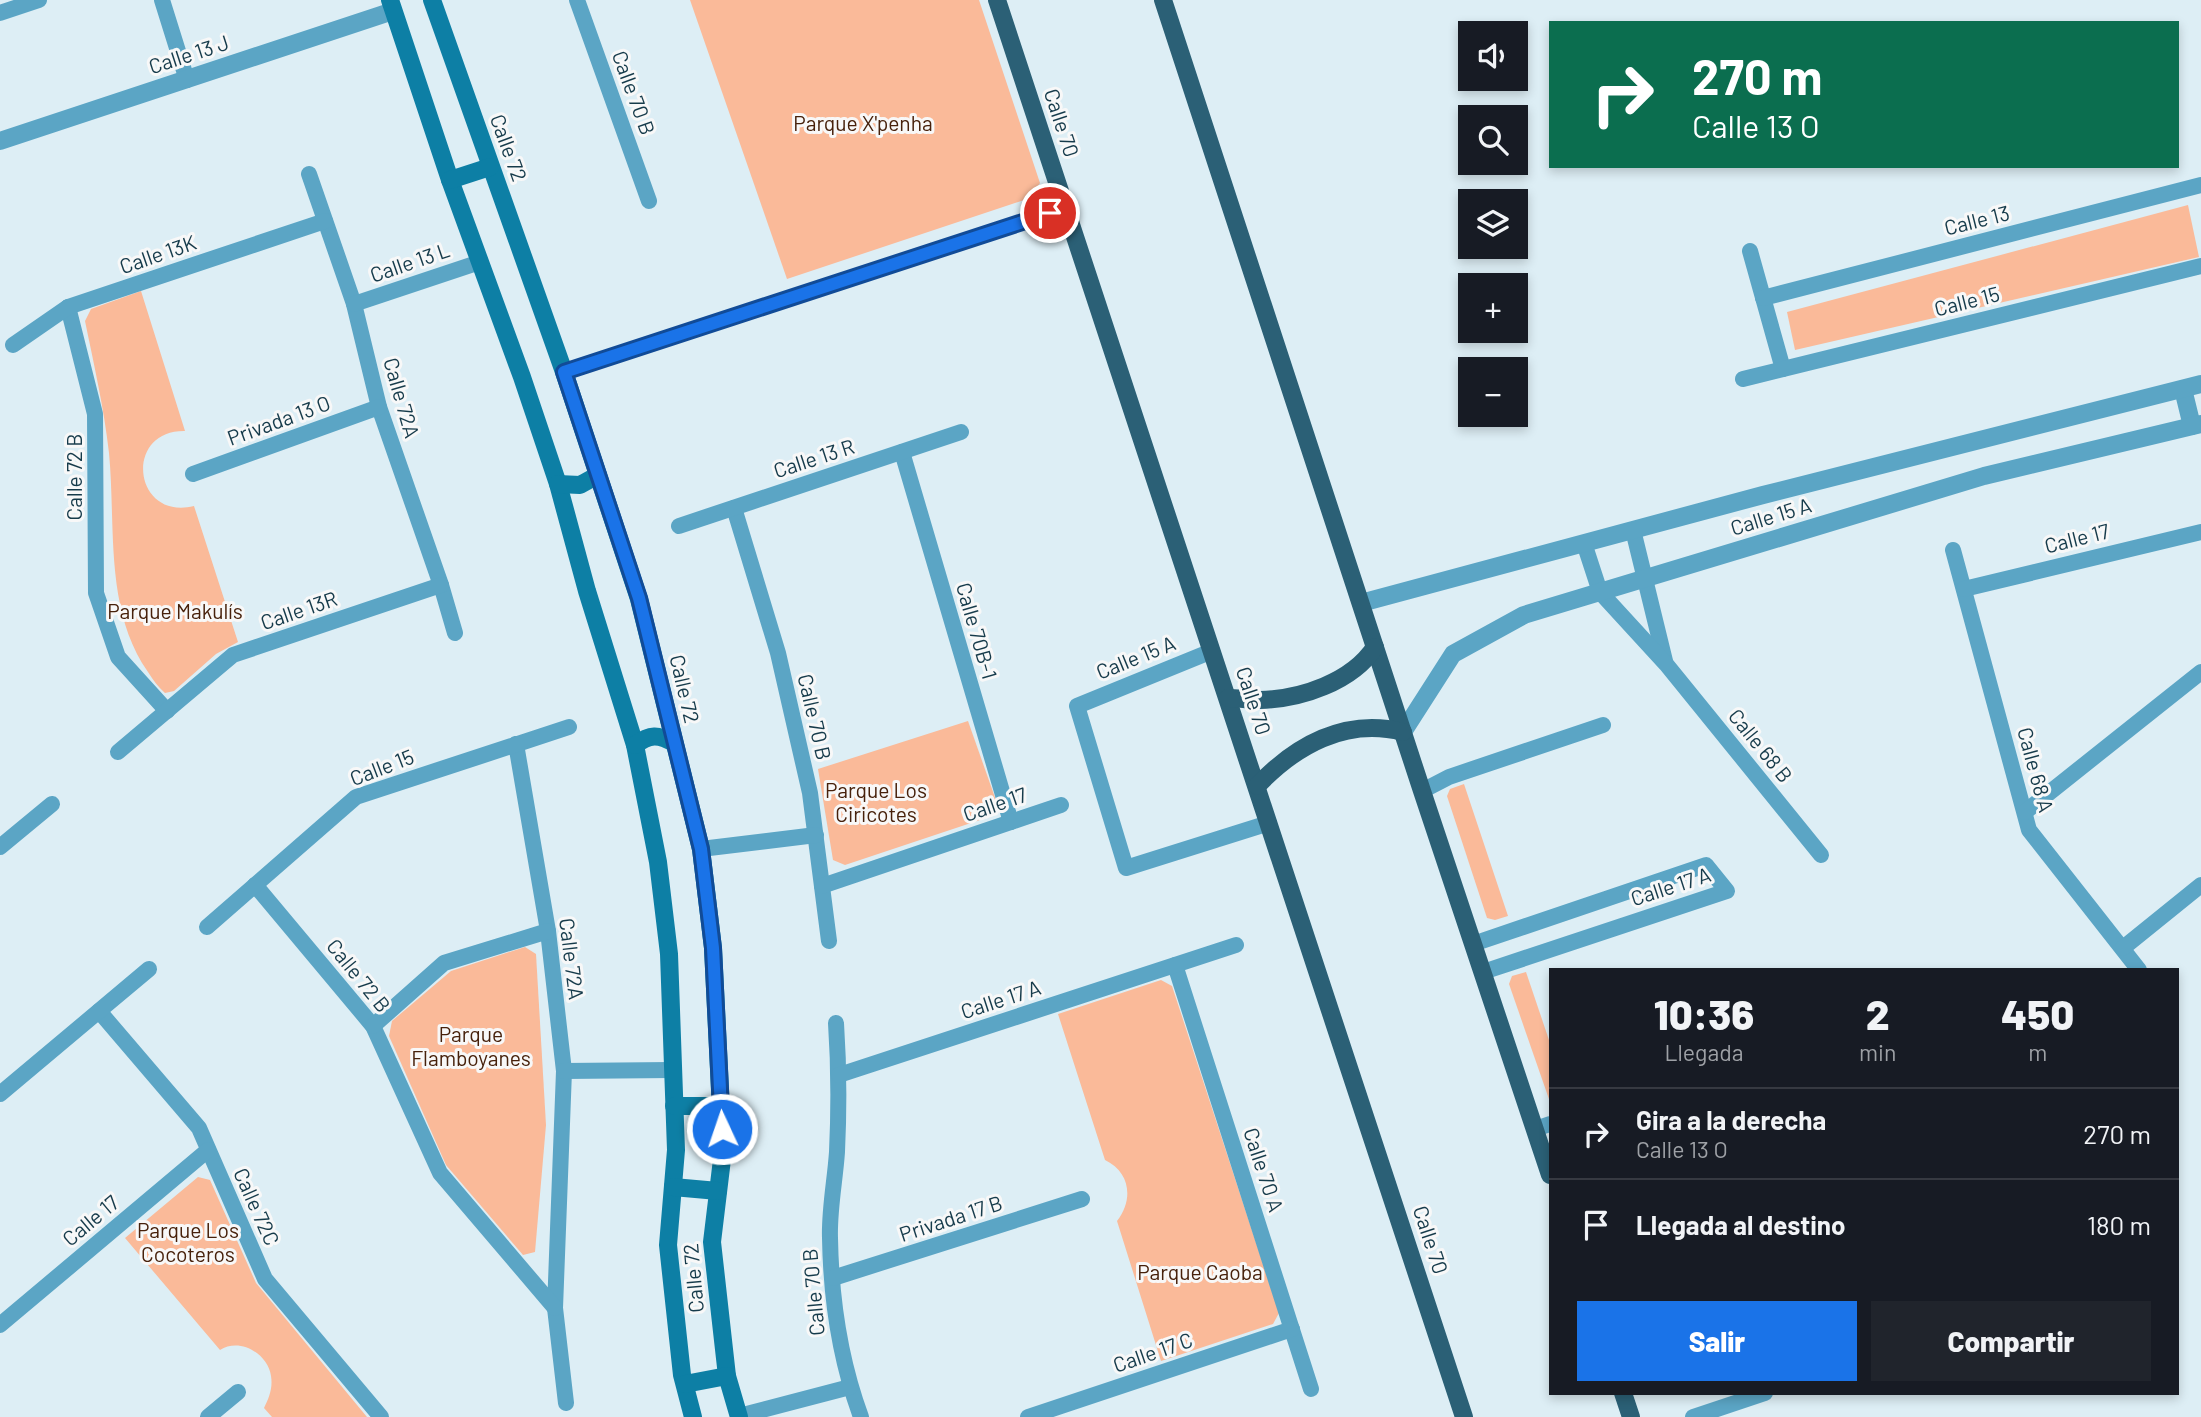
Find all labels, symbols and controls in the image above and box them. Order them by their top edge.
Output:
map controls [1458,21,1528,427]
button: sound [1458,21,1528,91]
street label: Calle 13 J [145,29,232,78]
text: 270 m [1692,46,1822,105]
street label: Calle 70 B [608,47,661,138]
icon: right [1577,49,1668,140]
street label: Calle 70 [1040,85,1085,160]
button: search [1458,105,1528,175]
text: Calle 13 O [1692,106,1820,144]
park label: Parque X'penha [793,110,933,135]
street label: Calle 72 [486,111,533,184]
pin [1020,183,1080,243]
button: layers [1458,189,1528,259]
icon: arrive [1031,194,1069,232]
street label: Calle 13 [1941,199,2012,240]
street label: Calle 13K [116,229,199,278]
street label: Calle 13 L [366,236,453,287]
button: + [1458,273,1528,343]
street label: Calle 15 [1931,280,2002,321]
street label: Calle 72A [379,355,426,441]
button: − [1458,357,1528,427]
street label: Privada 13 O [224,389,333,450]
street label: Calle 13 R [770,433,857,482]
street label: Calle 72 B [61,434,86,520]
street label: Calle 15 A [1727,491,1814,540]
street label: Calle 17 [2042,517,2112,558]
street label: Calle 70B-1 [952,580,1003,682]
street label: Calle 13R [257,585,340,634]
park label: Parque Makulís [107,598,243,623]
street label: Calle 15 A [1092,629,1179,684]
street label: Calle 72 [665,652,705,725]
street label: Calle 70 [1232,663,1277,738]
street label: Calle 70 B [793,671,837,762]
street label: Calle 68 B [1724,703,1798,787]
street label: Calle 68 A [2013,724,2060,815]
street label: Calle 15 [346,743,417,790]
park label: Parque Los Ciricotes [825,777,927,826]
street label: Calle 17 [959,781,1030,826]
street label: Calle 17 A [1627,861,1714,910]
street label: Calle 72A [555,916,590,1001]
street label: Calle 72 B [322,933,396,1017]
street label: Calle 17 A [957,974,1044,1023]
text: 10:36 [1654,988,1754,1038]
text: 2 [1866,988,1890,1038]
text: 450 [2001,988,2074,1038]
park label: Parque Flamboyanes [411,1021,531,1070]
text: Llegada [1665,1038,1743,1066]
text: min [1859,1038,1896,1066]
text: m [2028,1038,2047,1066]
position arrow [685,1092,759,1166]
text: Gira a la derecha [1636,1104,1826,1135]
icon: right [1577,1115,1615,1153]
text: 270 m [2083,1118,2151,1149]
street label: Calle 70 A [1239,1124,1290,1215]
text: Calle 13 O [1636,1135,1728,1163]
street label: Calle 72C [229,1164,286,1249]
street label: Calle 17 [57,1189,123,1251]
street label: Privada 17 B [896,1189,1005,1246]
street label: Calle 70 [1409,1202,1454,1277]
icon: arrive [1577,1206,1615,1244]
text: Llegada al destino [1636,1209,1845,1240]
text: 180 m [2087,1209,2151,1240]
park label: Parque Los Cocoteros [137,1217,239,1266]
street label: Calle 72 [677,1242,708,1314]
street label: Calle 70 B [796,1247,829,1337]
park label: Parque Caoba [1137,1259,1263,1284]
button: Salir [1577,1301,1857,1381]
button: Compartir [1871,1301,2151,1381]
street label: Calle 17 C [1109,1326,1196,1377]

